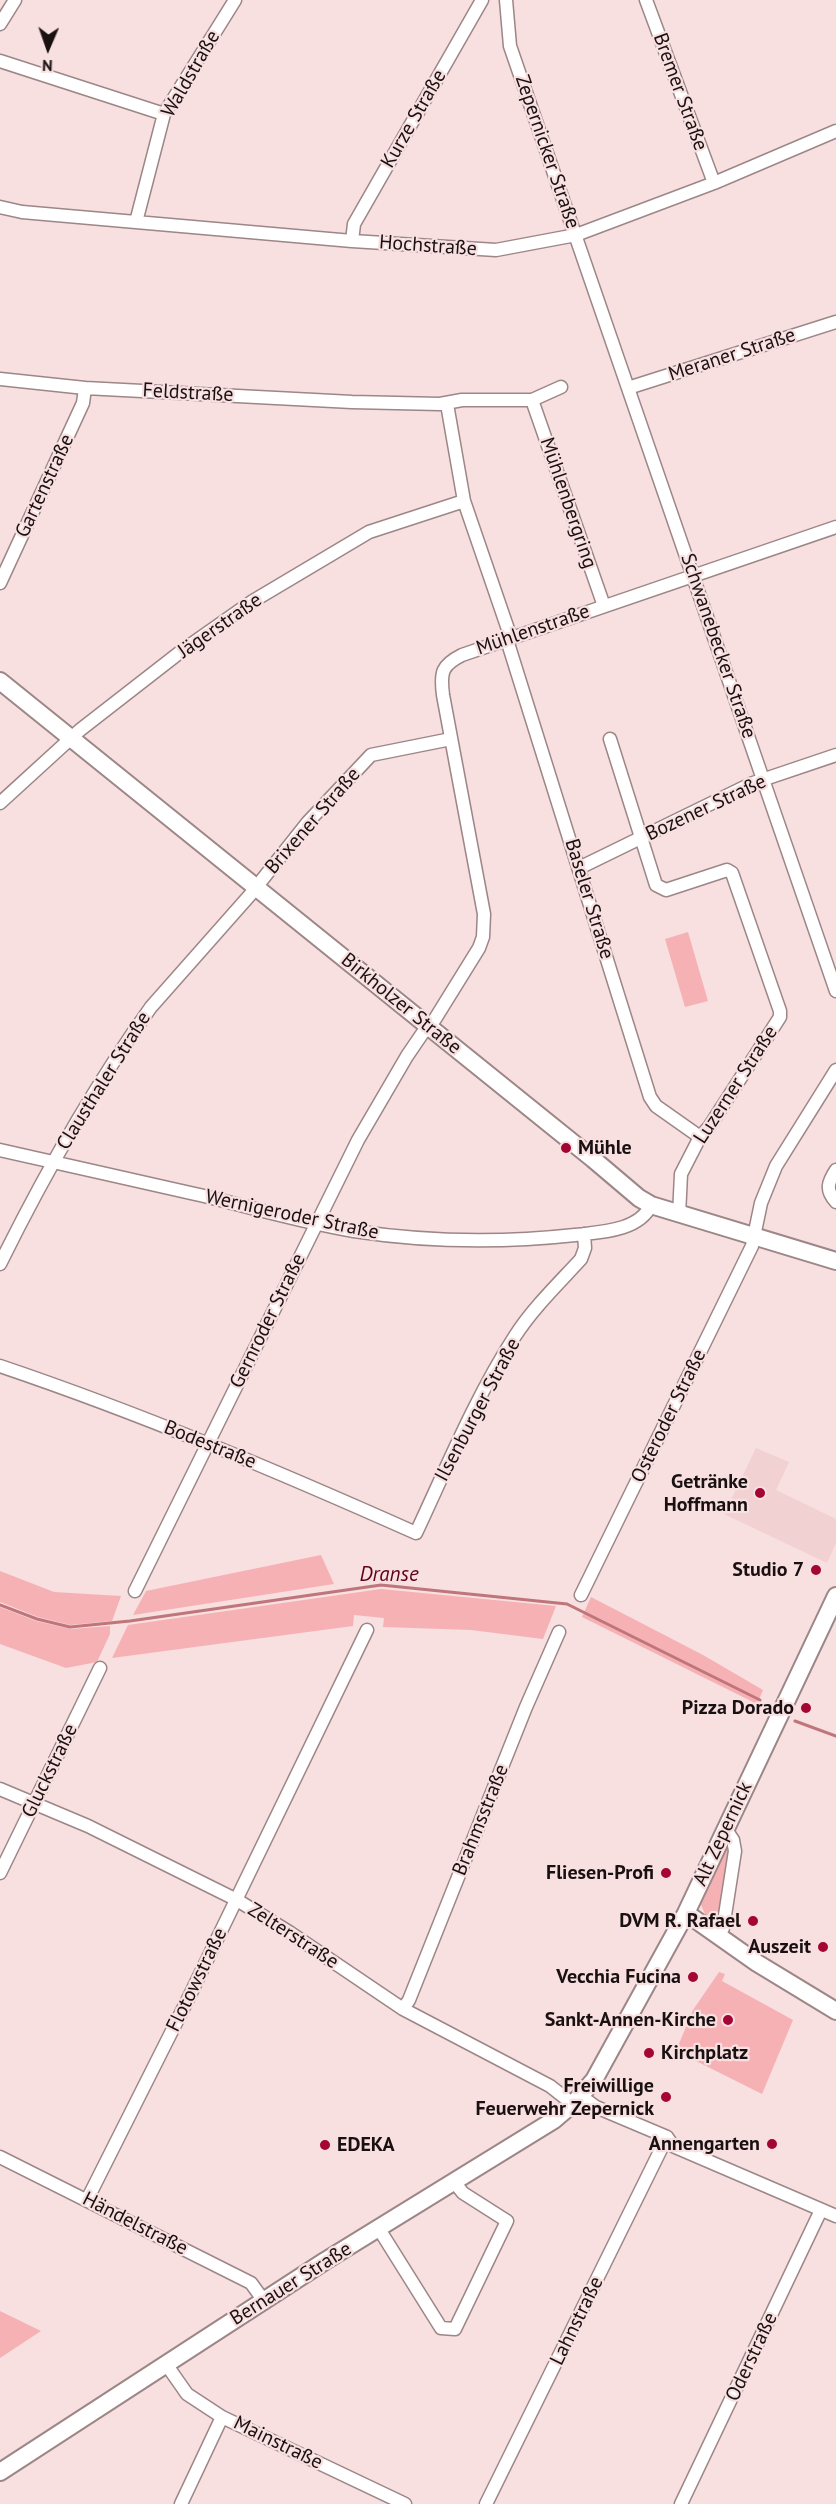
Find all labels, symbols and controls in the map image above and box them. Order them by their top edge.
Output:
north arrow [18,18,78,78]
street label: Waldstraße [157,26,225,122]
street label: Bremer Straße [648,30,712,154]
text: N [42,56,53,76]
street label: Kurze Straße [376,66,452,172]
street label: Zepernicker Straße [509,72,585,232]
street label: Hochstraße [378,231,478,261]
street label: Meraner Straße [665,323,799,387]
street label: Feldstraße [142,379,234,407]
street label: Gartenstraße [11,431,79,541]
street label: Mühlenbergring [534,434,602,572]
street label: Schwanebecker Straße [675,550,761,742]
street label: Jägerstraße [173,588,267,664]
street label: Mühlenstraße [473,599,593,661]
street label: Brixener Straße [260,763,366,879]
street label: Bozener Straße [642,770,770,846]
street label: Baseler Straße [559,836,619,962]
street label: Birkholzer Straße [336,948,466,1060]
street label: Clausthaler Straße [52,1008,156,1154]
street label: Luzerner Straße [689,1022,783,1148]
place label: Mühle [578,1136,632,1160]
marker: Mühle [559,1141,573,1155]
street label: Wernigeroder Straße [203,1185,381,1245]
street label: Gernroder Straße [225,1250,311,1392]
street label: Ilsenburger Straße [430,1334,526,1486]
street label: Osteroder Straße [626,1345,712,1487]
street label: Bodestraße [160,1416,260,1474]
place label: Getränke Hoffmann [664,1470,748,1517]
marker: Getränke Hoffmann [753,1486,767,1500]
place label: Studio 7 [732,1558,804,1582]
water label: Dranse [359,1562,419,1588]
marker: Studio 7 [809,1563,823,1577]
place label: Pizza Dorado [682,1696,794,1720]
marker: Pizza Dorado [799,1701,813,1715]
street label: Gluckstraße [17,1720,83,1822]
street label: Brahmsstraße [448,1761,514,1879]
street label: Alt Zepernick [688,1778,758,1890]
place label: Fliesen-Profi [546,1861,654,1885]
marker: Fliesen-Profi [659,1866,673,1880]
street label: Zelterstraße [243,1898,343,1974]
place label: DVM R. Rafael [619,1909,741,1933]
marker: DVM R. Rafael [746,1914,760,1928]
street label: Flotowstraße [162,1924,232,2036]
place label: Auszeit [748,1935,811,1959]
marker: Auszeit [816,1940,830,1954]
place label: Vecchia Fucina [556,1965,681,1989]
marker: Vecchia Fucina [686,1970,700,1984]
place label: Sankt-Annen-Kirche [545,2008,716,2032]
marker: Sankt-Annen-Kirche [721,2013,735,2027]
place label: Kirchplatz [661,2041,748,2065]
marker: Kirchplatz [642,2046,656,2060]
place label: Freiwillige Feuerwehr Zepernick [475,2074,654,2121]
marker: Freiwillige Feuerwehr Zepernick [659,2090,673,2104]
place label: Annengarten [649,2132,760,2156]
place label: EDEKA [337,2133,395,2157]
marker: Annengarten [765,2137,779,2151]
marker: EDEKA [318,2138,332,2152]
street label: Händelstraße [78,2187,192,2261]
street label: Bernauer Straße [226,2237,356,2331]
street label: Lahnstraße [545,2273,609,2369]
street label: Oderstraße [721,2309,783,2405]
street label: Mainstraße [230,2411,326,2475]

